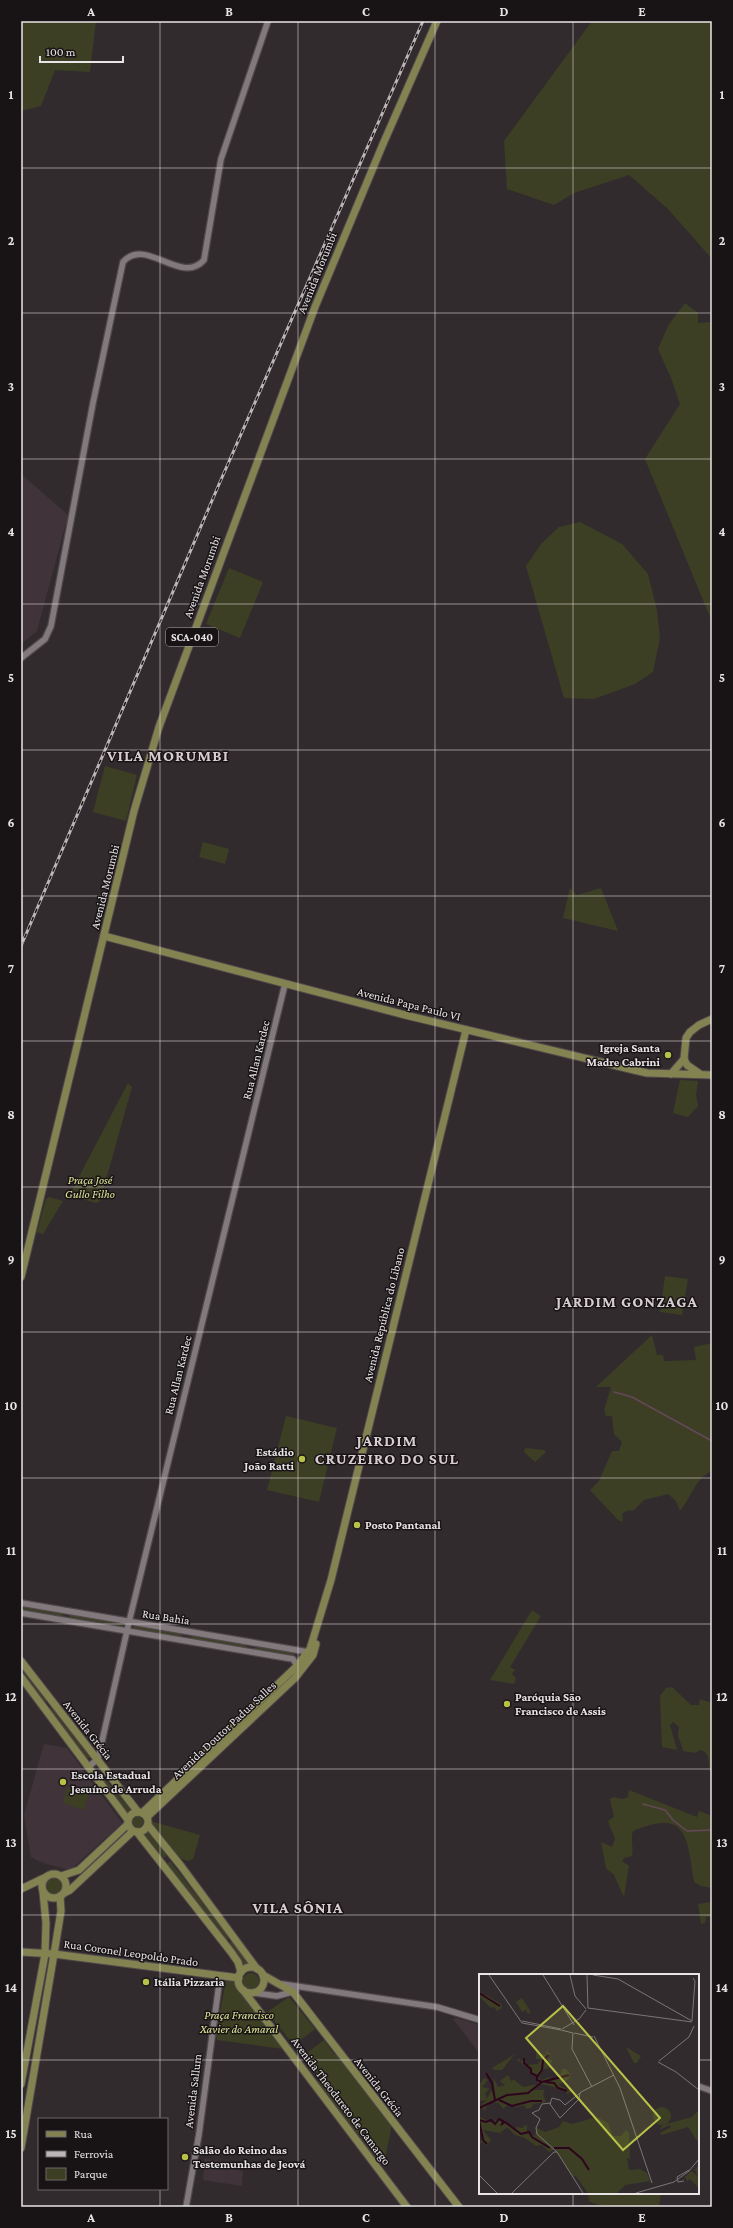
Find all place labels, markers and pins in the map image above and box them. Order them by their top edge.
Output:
place label: Igreja Santa Madre Cabrini [587,1041,661,1069]
marker: Igreja Santa Madre Cabrini [663,1050,673,1060]
place label: Estádio João Ratti [242,1445,295,1473]
marker: Estádio João Ratti [297,1454,307,1464]
place label: Posto Pantanal [365,1518,441,1532]
marker: Posto Pantanal [352,1520,362,1530]
place label: Paróquia São Francisco de Assis [515,1690,606,1718]
marker: Paróquia São Francisco de Assis [502,1699,512,1709]
place label: Escola Estadual Jesuíno de Arruda [69,1768,162,1796]
marker: Escola Estadual Jesuíno de Arruda [58,1777,68,1787]
place label: Itália Pizzaria [154,1975,225,1989]
marker: Itália Pizzaria [141,1977,151,1987]
place label: Salão do Reino das Testemunhas de Jeová [193,2143,306,2171]
marker: Salão do Reino das Testemunhas de Jeová [180,2152,190,2162]

